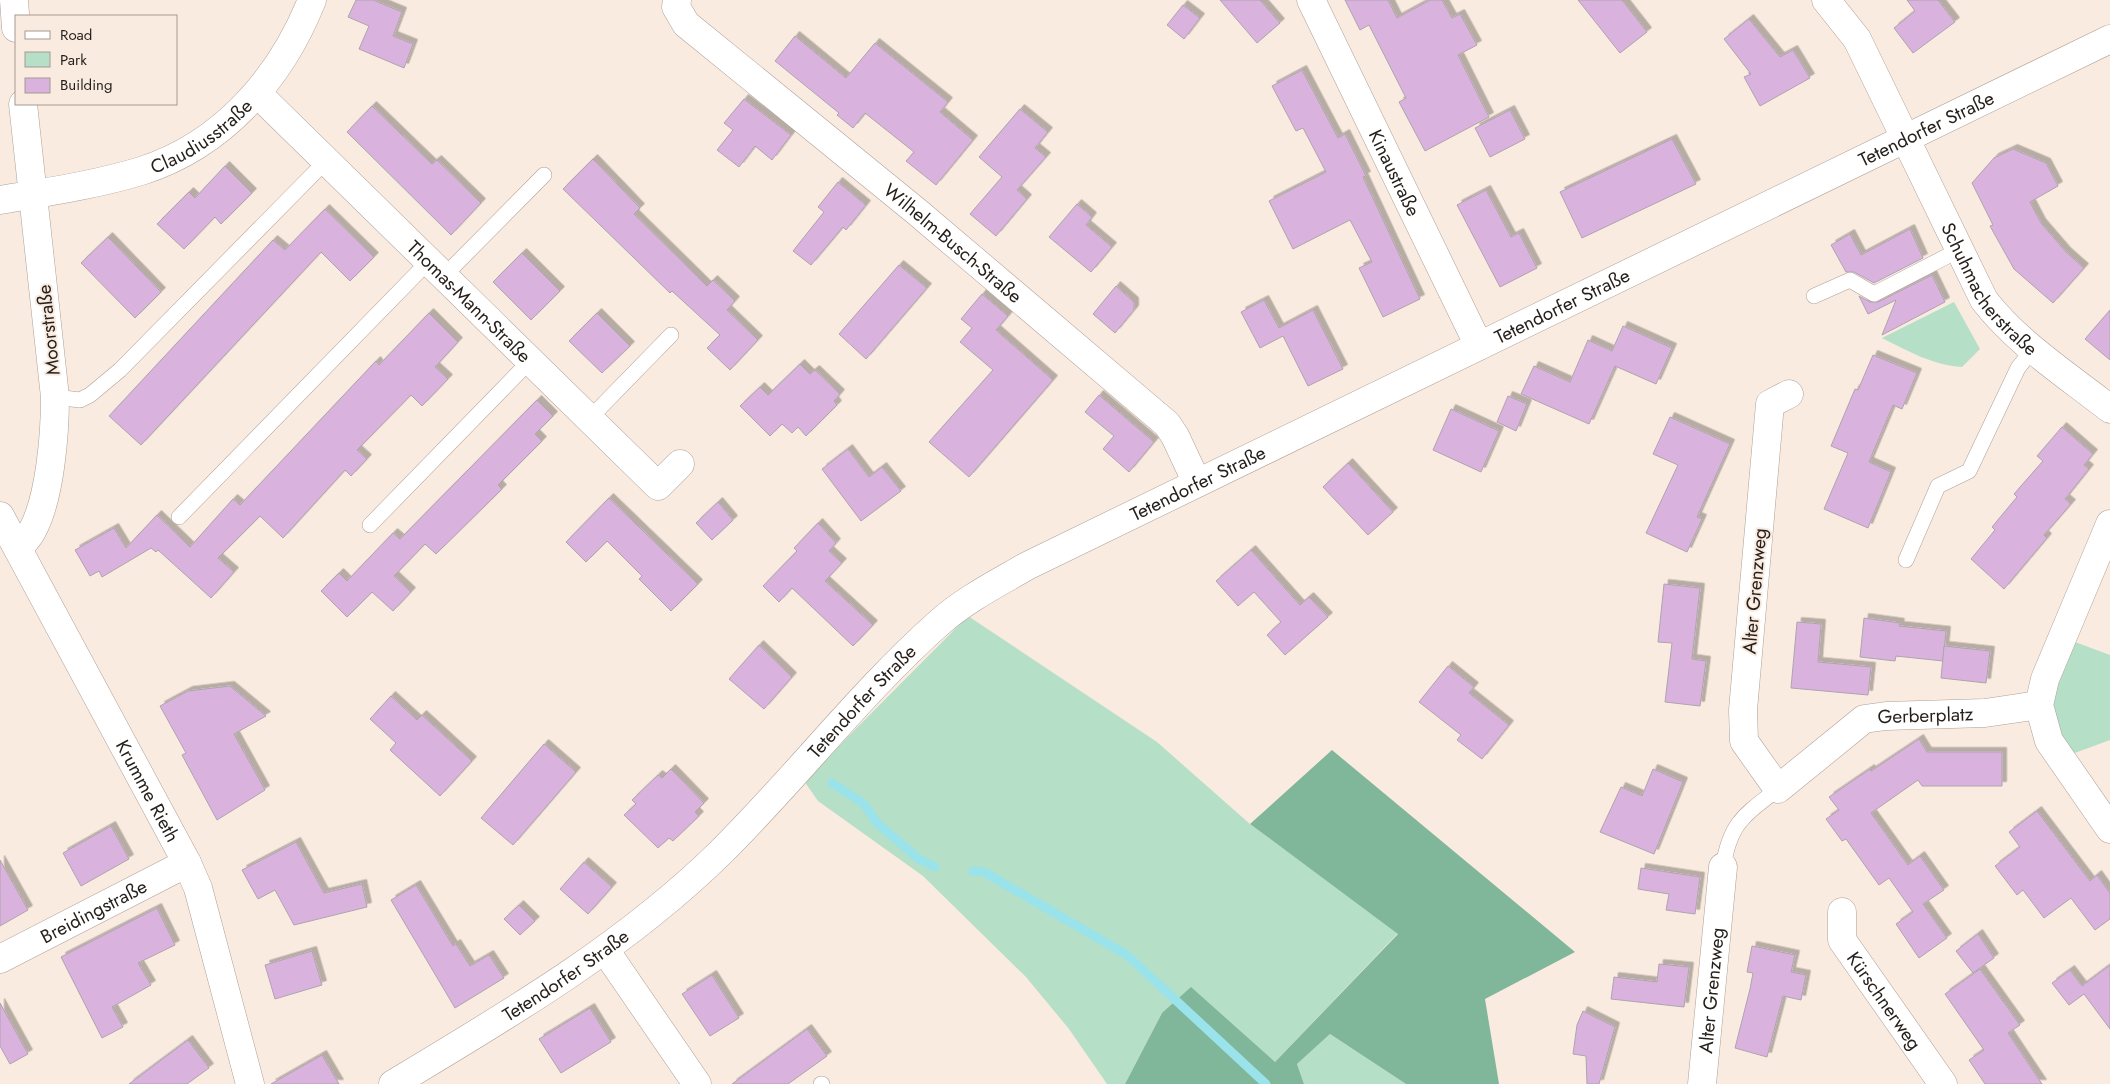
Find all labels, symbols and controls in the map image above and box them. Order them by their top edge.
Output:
legend [15,15,178,105]
text: Road [60,24,92,46]
text: Park [60,49,87,71]
text: Building [60,74,112,96]
street label: Tetendorfer Straße [1854,84,1999,173]
street label: Claudiusstraße [146,93,259,181]
street label: Kinaustraße [1362,125,1427,221]
street label: Wilhelm-Busch-Straße [878,177,1028,310]
street label: Schuhmacherstraße [1934,218,2044,362]
street label: Thomas-Mann-Straße [401,234,537,369]
street label: Tetendorfer Straße [1490,262,1635,351]
street label: Moorstraße [30,283,67,377]
street label: Tetendorfer Straße [1126,439,1270,528]
street label: Alter Grenzweg [1736,527,1773,655]
street label: Tetendorfer Straße [802,638,922,764]
street label: Gerberplatz [1876,700,1974,731]
street label: Krumme Rieth [109,735,186,847]
street label: Breidingstraße [36,873,152,950]
street label: Tetendorfer Straße [497,923,635,1028]
street label: Alter Grenzweg [1692,926,1731,1055]
street label: Kürschnerweg [1840,946,1928,1055]

